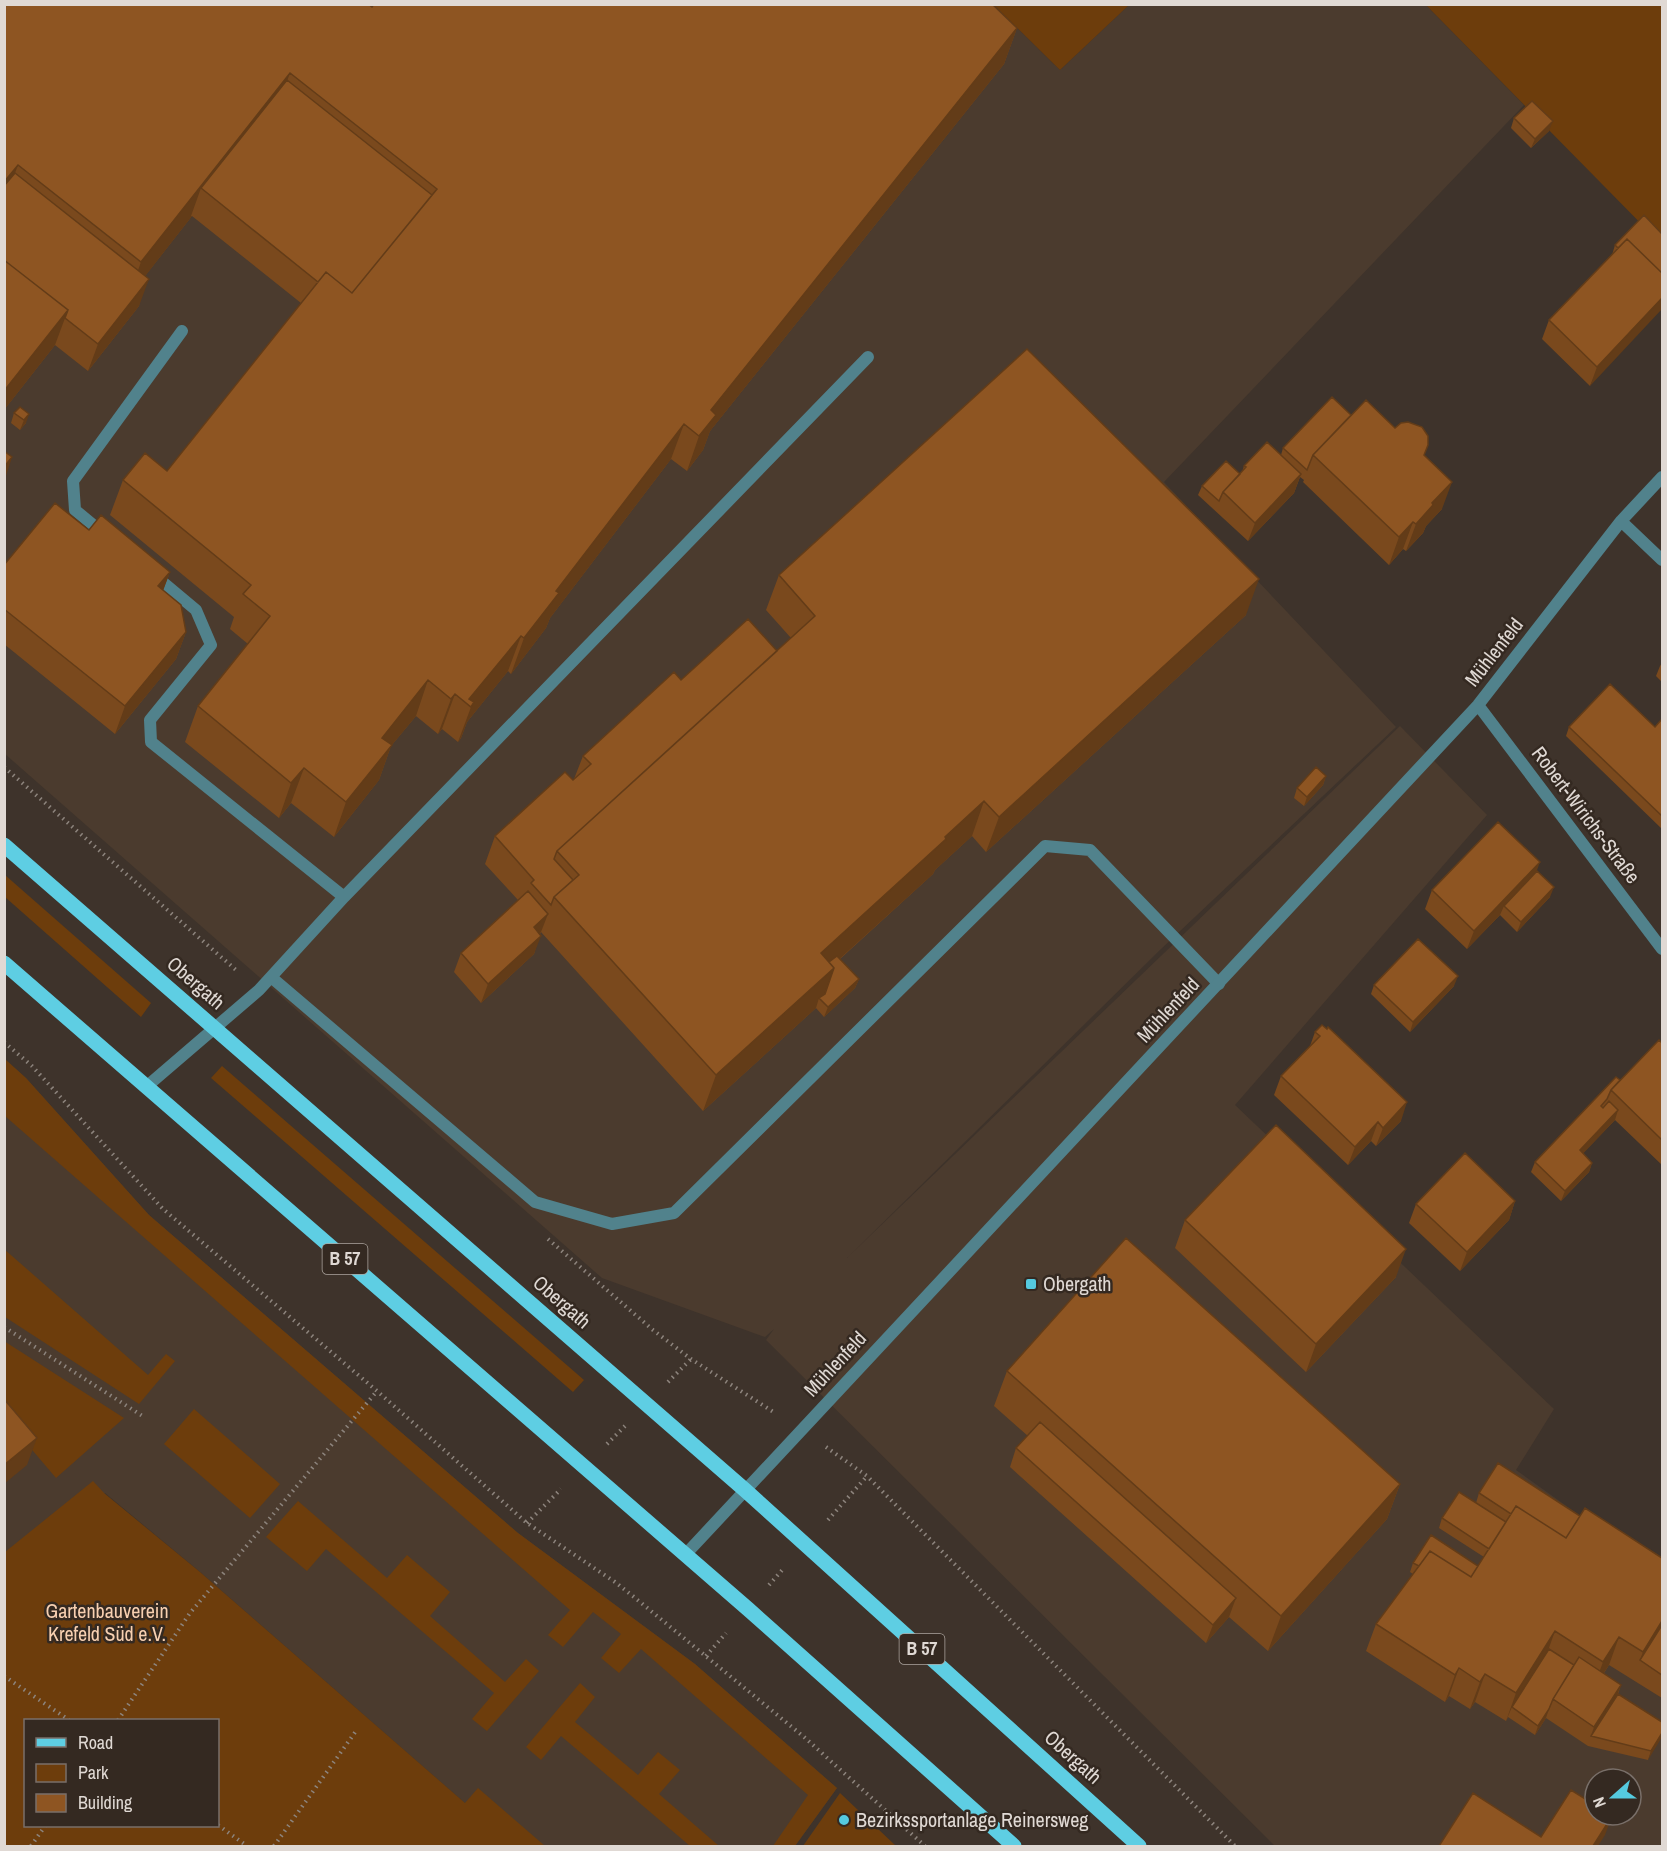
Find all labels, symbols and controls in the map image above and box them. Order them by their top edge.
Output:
street label: Mühlenfeld [1458,612,1529,692]
street label: Robert-Wirichs-Straße [1526,741,1647,889]
street label: Obergath [162,950,231,1015]
street label: Mühlenfeld [1130,971,1205,1048]
road number: B 57 [322,1244,368,1274]
street label: Obergath [528,1269,597,1334]
place label: Obergath [1043,1270,1111,1297]
marker: Obergath [1024,1277,1038,1291]
street label: Mühlenfeld [797,1325,872,1402]
park label: Gartenbauverein Krefeld Süd e.V. [45,1597,169,1647]
road number: B 57 [900,1634,944,1664]
legend [24,1719,219,1827]
street label: Obergath [1039,1724,1108,1790]
text: Road [78,1730,113,1755]
text: Park [78,1760,109,1785]
north arrow [1583,1767,1643,1827]
text: Building [78,1790,133,1815]
text: N [1587,1794,1611,1811]
place label: Bezirkssportanlage Reinersweg [856,1806,1088,1833]
marker: Bezirkssportanlage Reinersweg [837,1813,851,1827]

